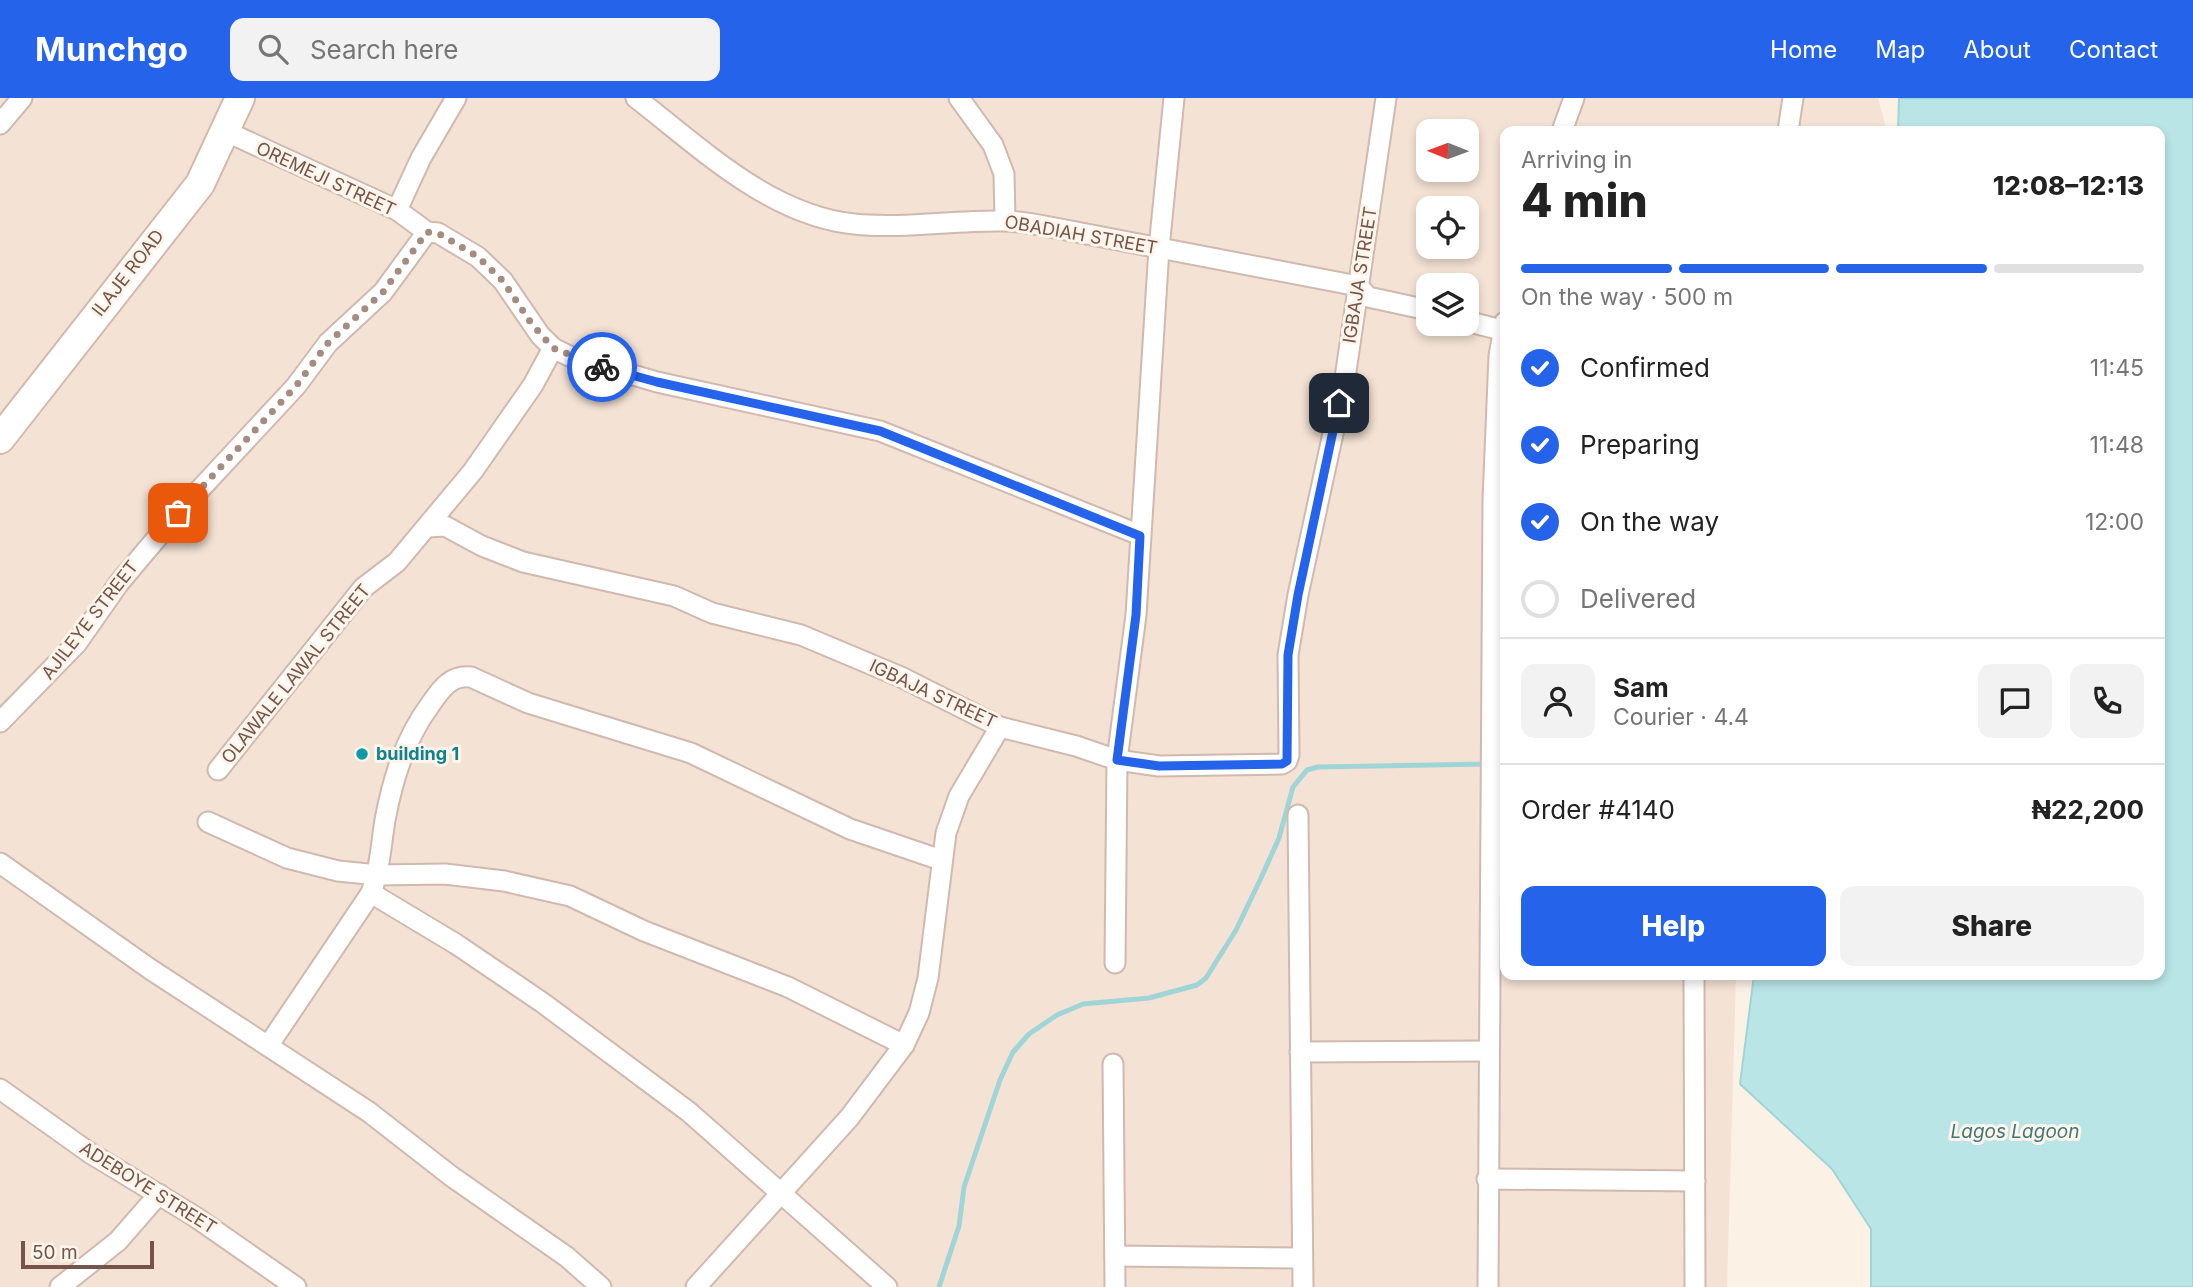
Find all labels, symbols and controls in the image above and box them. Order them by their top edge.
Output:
search box [230,18,720,81]
text: Munchgo [35,29,188,69]
icon: search [254,30,292,68]
text: Search here [310,34,459,65]
text: Home [1770,35,1837,64]
text: Map [1875,35,1925,64]
text: About [1963,35,2031,64]
text: Contact [2069,35,2158,64]
north arrow [1416,119,1479,182]
map controls [1416,119,1479,336]
street label: OREMEJI STREET [253,137,399,220]
text: Arriving in [1521,146,1632,174]
text: 12:08–12:13 [1993,170,2144,201]
text: 4 min [1521,172,1648,228]
button: locate [1416,196,1479,259]
street label: IGBAJA STREET [1338,205,1381,345]
street label: OBADIAH STREET [1003,211,1159,258]
street label: ILAJE ROAD [87,225,168,320]
button: layers [1416,273,1479,336]
text: On the way · 500 m [1521,283,1733,311]
courier [567,332,637,402]
icon: bike [583,348,621,386]
icon: check [1521,349,1559,387]
text: Confirmed [1580,352,1710,383]
text: 11:45 [2090,354,2144,382]
pin [1309,373,1369,433]
icon: home [1320,384,1358,422]
icon: check [1521,426,1559,464]
text: Preparing [1580,429,1700,460]
text: 11:48 [2090,431,2144,459]
pin [148,483,208,543]
icon: bag [159,494,197,532]
icon: check [1521,503,1559,541]
text: On the way [1580,506,1719,537]
text: 12:00 [2085,508,2144,536]
street label: AJILEYE STREET [37,556,142,683]
street label: OLAWALE LAWAL STREET [217,580,374,768]
text: Delivered [1580,583,1696,614]
street label: IGBAJA STREET [866,655,1000,732]
button: person [1521,664,1595,738]
button: chat [1978,664,2052,738]
button: phone [2070,664,2144,738]
text: Sam [1613,672,1669,703]
text: Courier · 4.4 [1613,703,1749,731]
place label: building 1 [376,743,459,764]
marker: building 1 [354,746,370,762]
text: Order #4140 [1521,794,1675,825]
text: ₦22,200 [2031,794,2144,825]
button: Help [1521,886,1826,966]
button: Share [1840,886,2144,966]
water label: Lagos Lagoon [1951,1120,2079,1143]
street label: ADEBOYE STREET [76,1137,221,1238]
scale bar [21,1238,154,1270]
text: 50 m [32,1241,78,1264]

